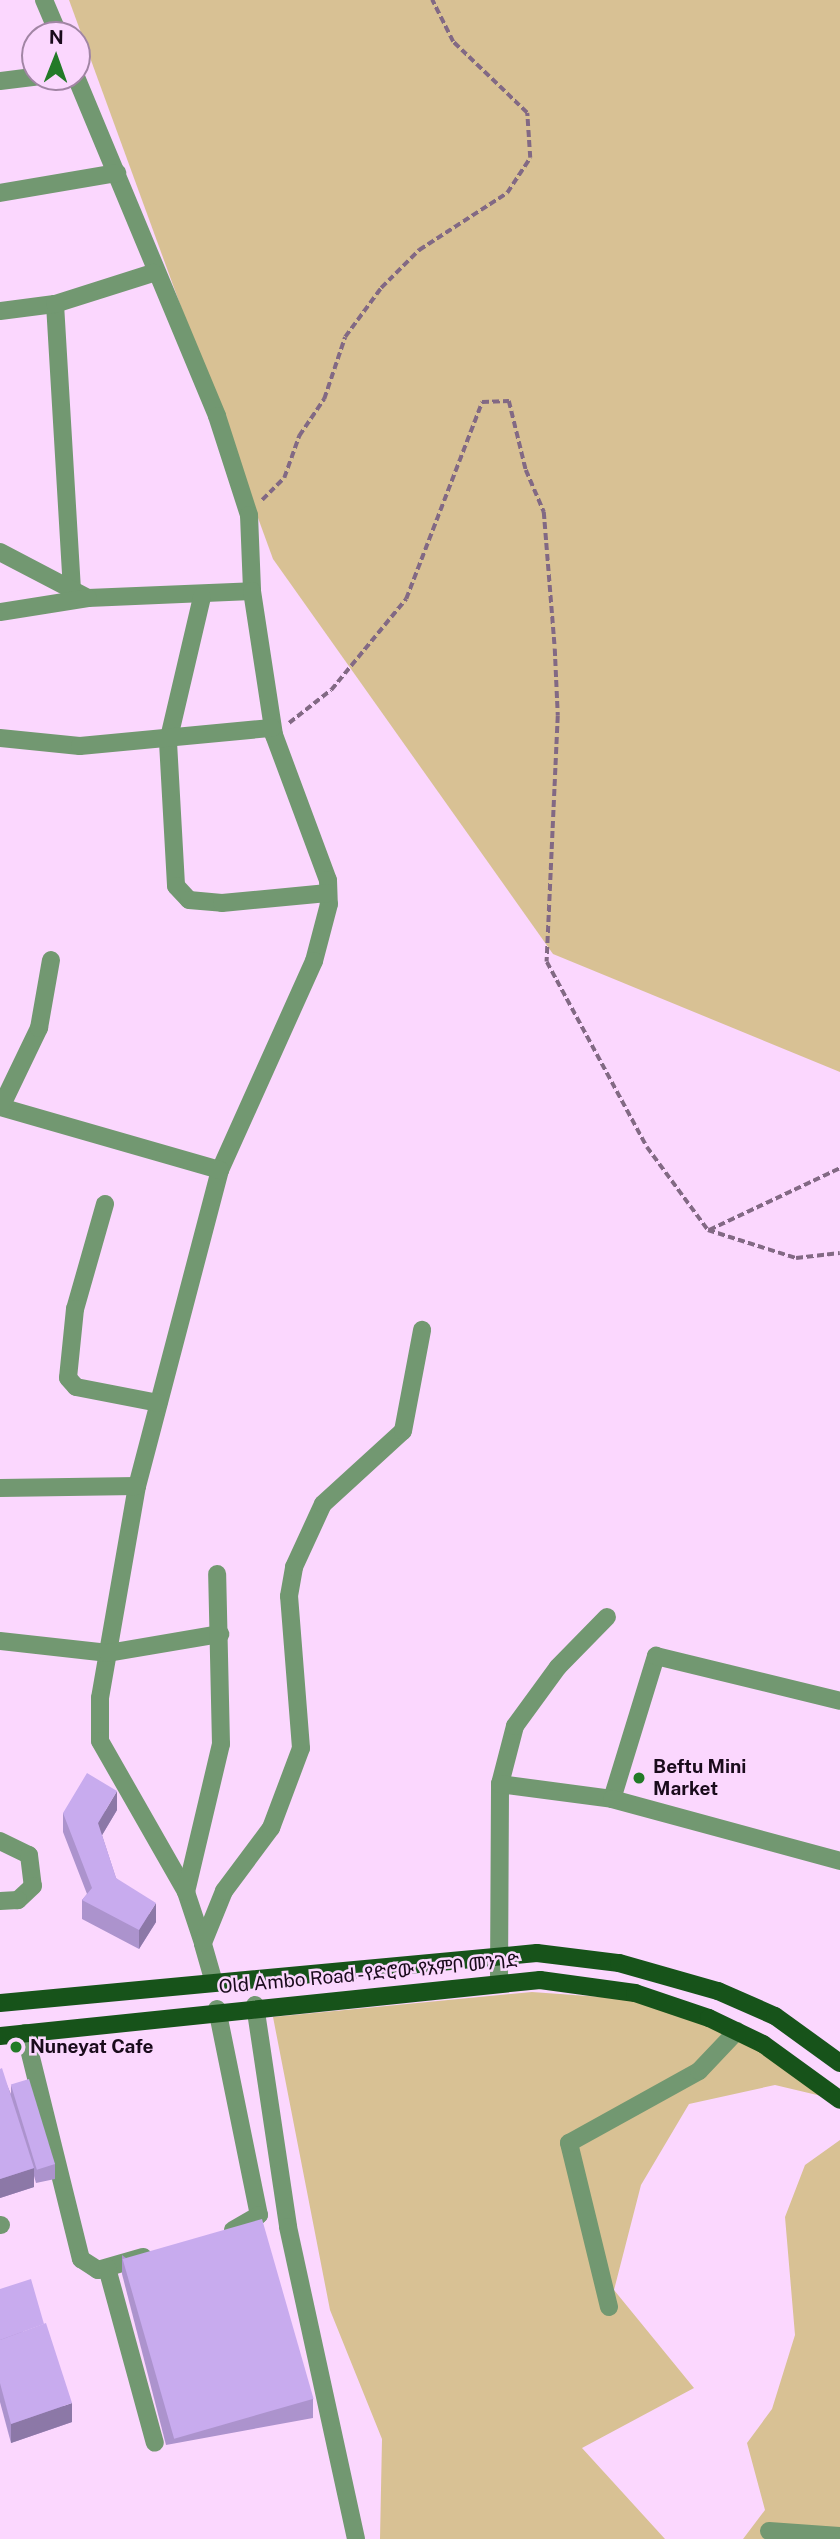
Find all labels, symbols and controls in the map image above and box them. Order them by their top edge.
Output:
north arrow [21,21,91,91]
text: N [49,26,64,48]
place label: Beftu Mini Market [653,1756,746,1800]
marker: Beftu Mini Market [631,1770,647,1786]
street label: Old Ambo Road -የድሮው የአምቦ መንገድ [217,1949,521,1999]
place label: Nuneyat Cafe [30,2036,154,2058]
marker: Nuneyat Cafe [8,2039,24,2055]

